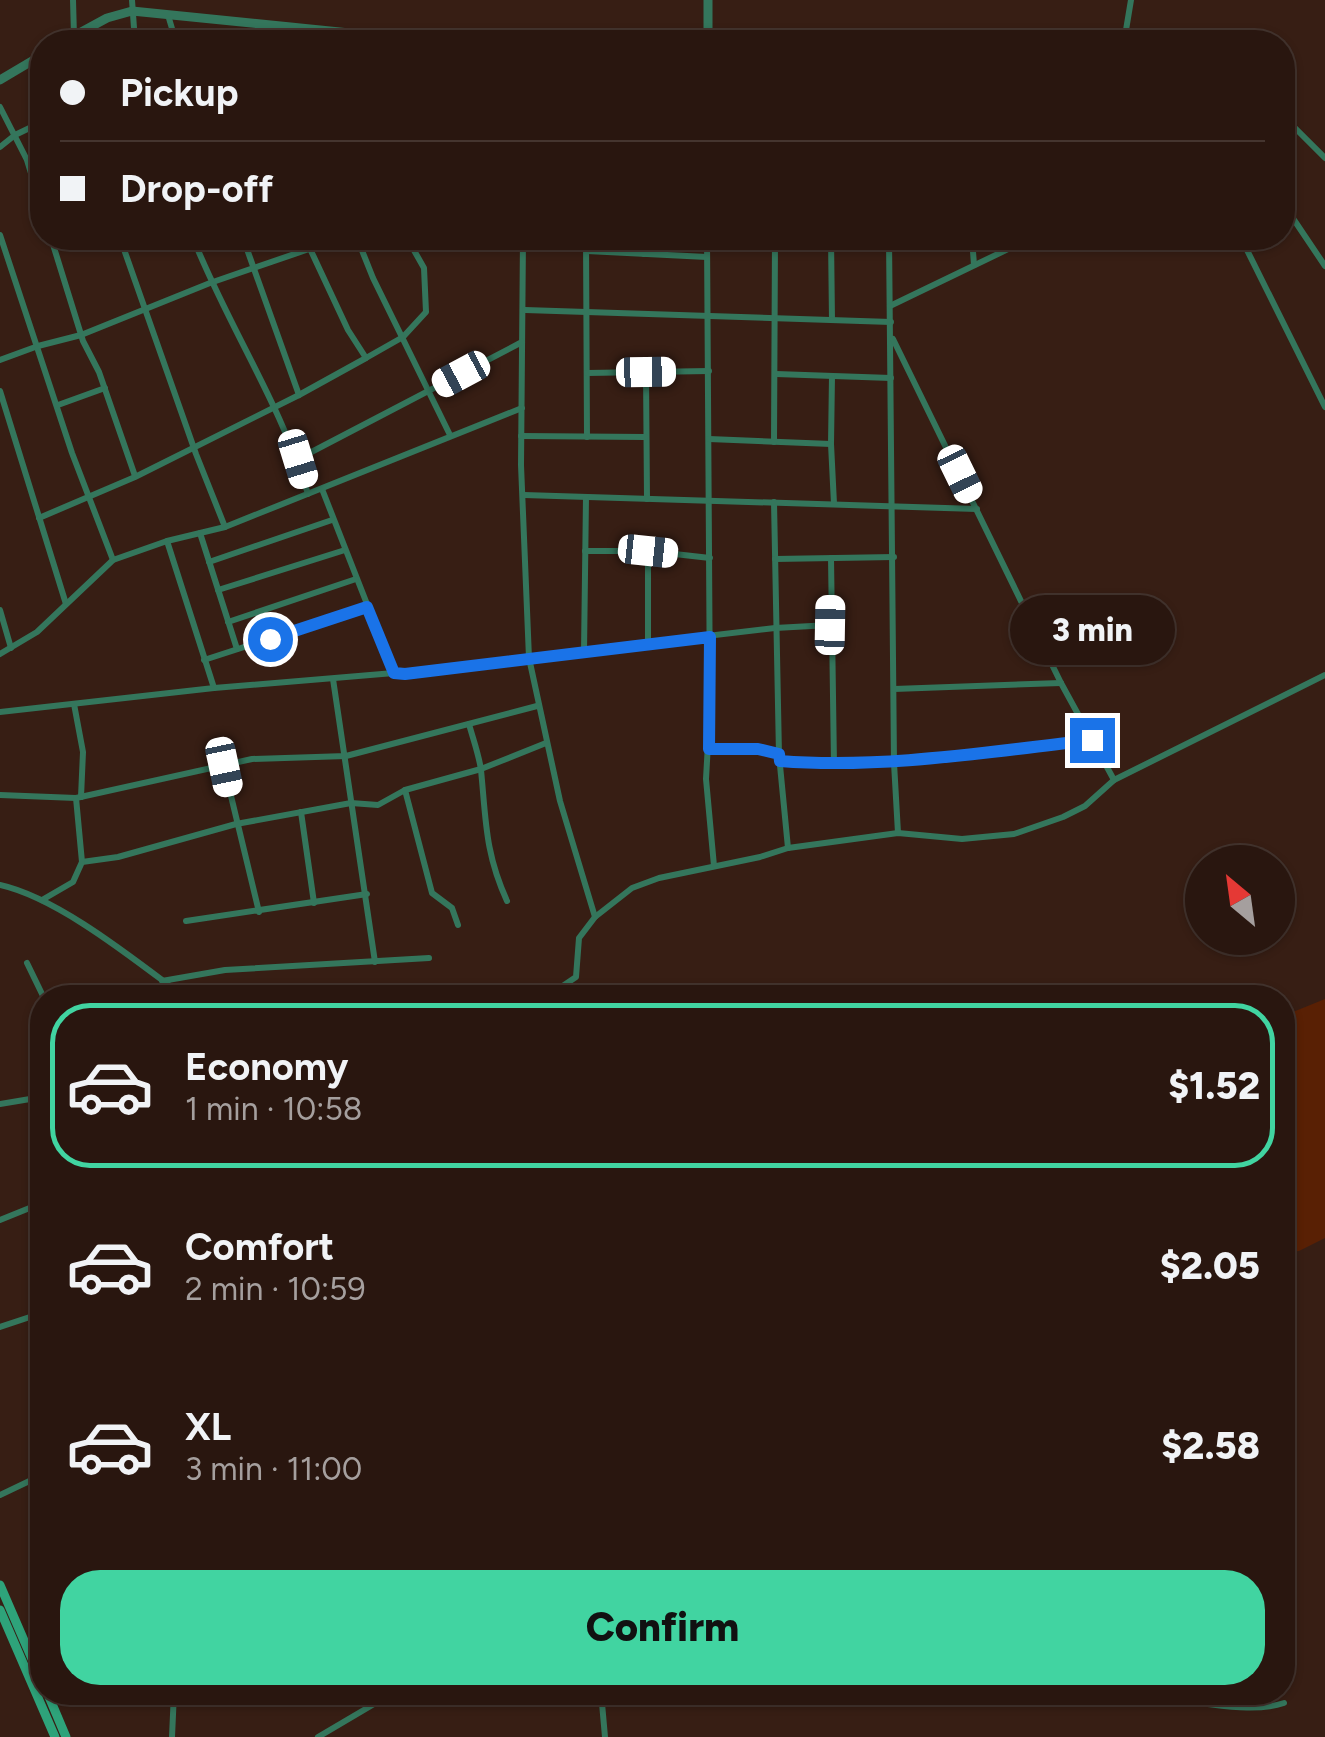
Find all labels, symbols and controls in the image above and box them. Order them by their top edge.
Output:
text: Pickup [120,70,238,116]
text: Drop-off [120,166,273,212]
car [427,347,495,401]
car [616,356,676,388]
car [275,426,321,492]
car [933,440,987,508]
car [617,533,679,569]
car [814,595,846,655]
callout: 3 min [1010,595,1174,665]
text: 3 min [1052,611,1133,649]
route start [248,617,293,662]
route end [1070,718,1115,763]
car [203,735,245,799]
north arrow [1185,845,1295,955]
map controls [1185,845,1295,955]
icon: car [65,1041,155,1131]
text: Economy [185,1044,348,1090]
text: $1.52 [1168,1063,1260,1109]
text: 1 min · 10:58 [185,1090,362,1128]
icon: car [65,1221,155,1311]
text: Comfort [185,1224,334,1270]
text: $2.05 [1160,1243,1260,1289]
text: 2 min · 10:59 [185,1270,366,1308]
icon: car [65,1401,155,1491]
text: XL [185,1404,231,1450]
text: $2.58 [1161,1423,1260,1469]
text: 3 min · 11:00 [185,1450,362,1488]
button: Confirm [60,1570,1265,1685]

